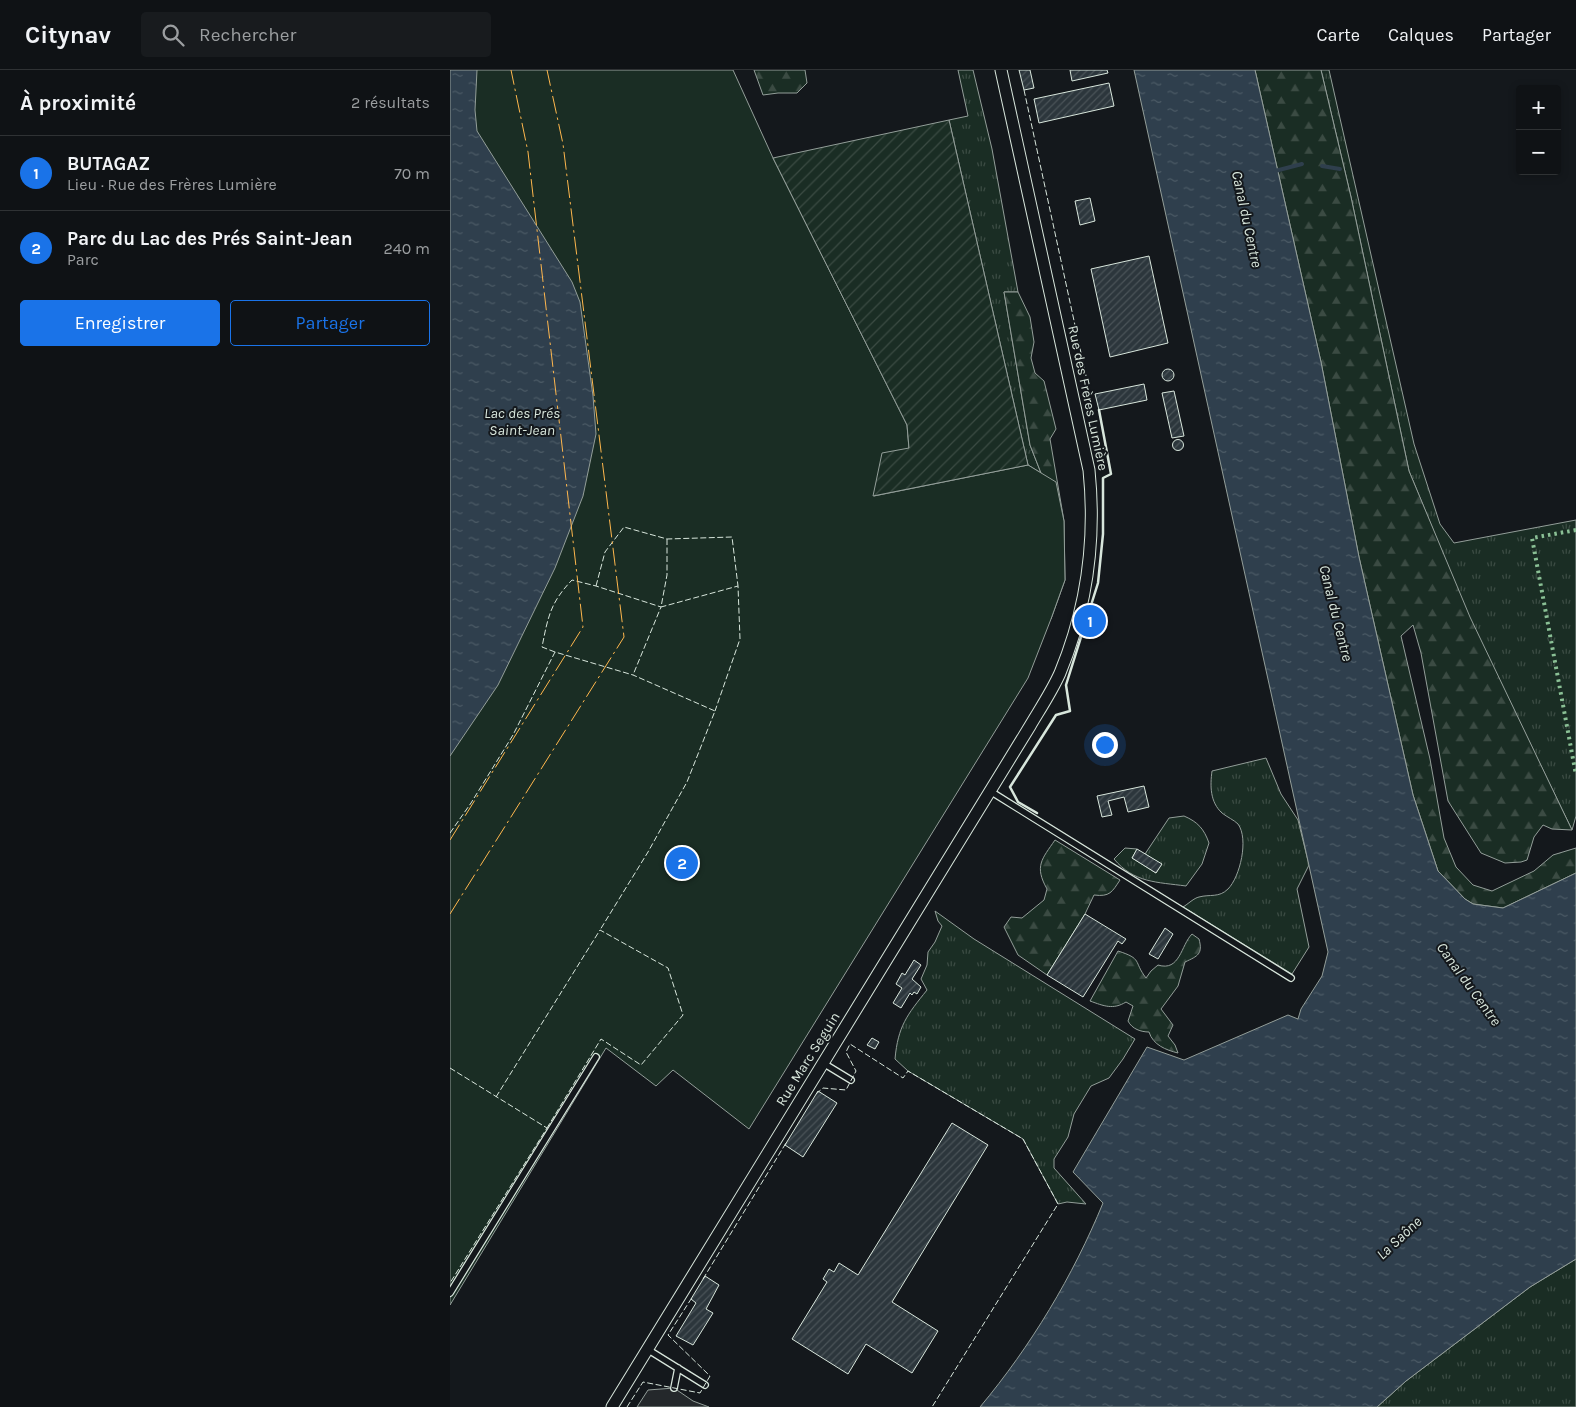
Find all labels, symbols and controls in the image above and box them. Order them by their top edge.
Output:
search box [141,12,491,57]
text: Citynav [25,21,111,49]
icon: search [159,21,187,49]
text: Rechercher [199,24,296,46]
text: Carte [1316,24,1360,46]
text: Calques [1388,24,1454,46]
text: Partager [1482,24,1551,46]
map controls [1516,85,1561,175]
button: + [1516,85,1561,130]
text: À proximité [20,91,136,115]
text: 2 résultats [351,93,430,112]
button: − [1516,130,1561,175]
text: BUTAGAZ [67,153,150,175]
text: 1 [33,164,39,183]
text: 70 m [394,164,430,183]
water label: Canal du Centre [1228,169,1266,269]
text: Lieu · Rue des Frères Lumière [67,175,277,194]
text: Parc du Lac des Prés Saint-Jean [67,228,353,250]
text: 2 [31,239,41,258]
text: 240 m [384,239,430,258]
text: Parc [67,250,99,269]
button: Enregistrer [20,300,220,346]
button: Partager [230,300,430,346]
street label: Rue des Frères Lumière [1064,324,1112,472]
water label: Lac des Prés Saint-Jean [484,404,560,439]
water label: Canal du Centre [1315,563,1357,663]
pin: 1 [1074,602,1106,640]
your location [1092,732,1118,758]
pin: 2 [666,844,698,882]
water label: Canal du Centre [1433,939,1505,1029]
street label: Rue Marc Seguin [772,1009,844,1109]
water label: La Saône [1373,1213,1425,1263]

